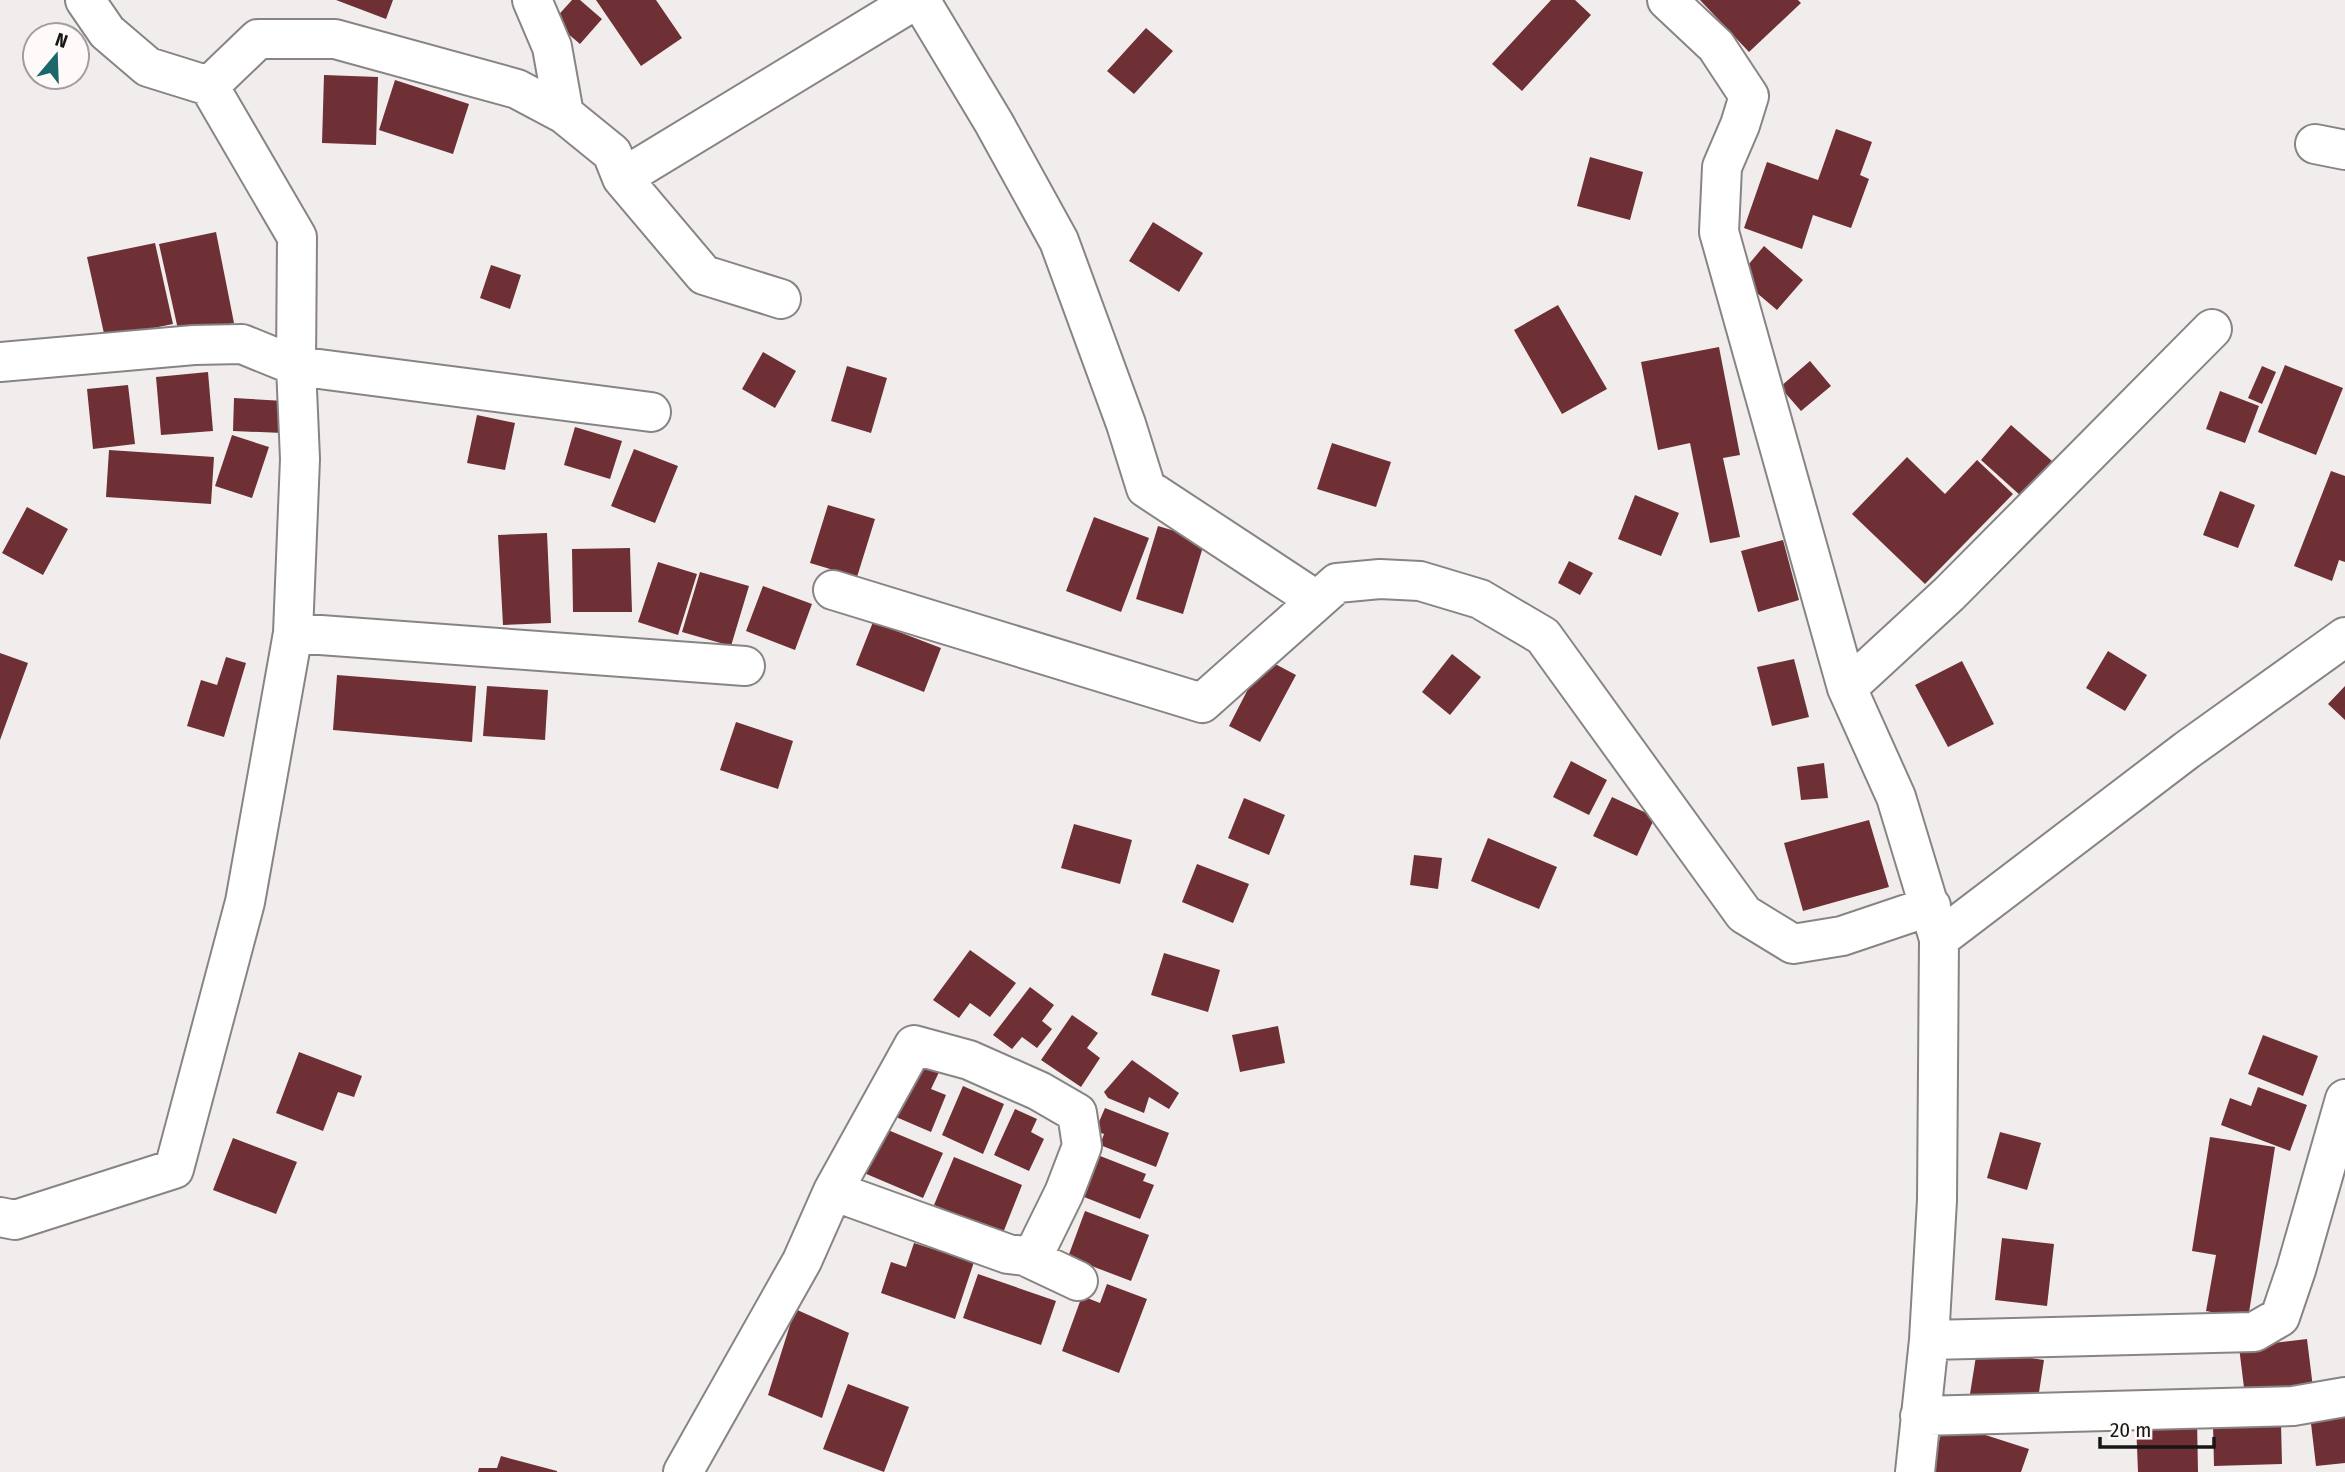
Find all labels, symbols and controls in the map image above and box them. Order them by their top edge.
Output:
north arrow [21,21,91,91]
text: N [52,28,71,53]
scale bar [2100,1406,2214,1450]
text: 20 m [2110,1417,2151,1443]

